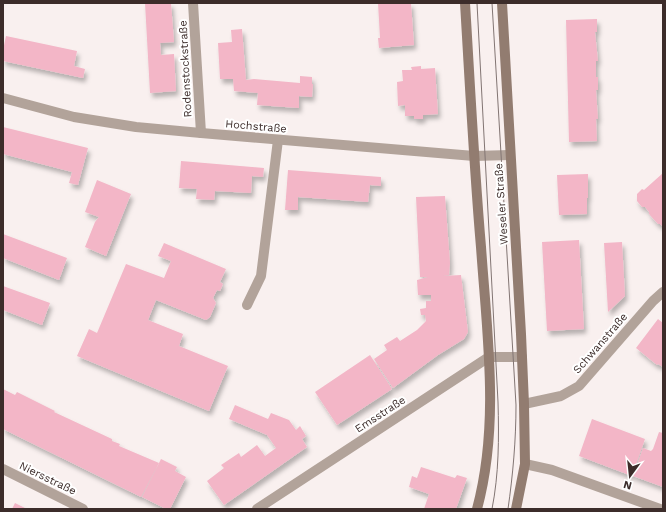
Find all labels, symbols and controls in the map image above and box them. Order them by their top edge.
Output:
street label: Rodenstockstraße [176,20,195,118]
street label: Hochstraße [225,117,287,136]
street label: Weseler Straße [492,163,511,245]
street label: Schwanstraße [570,310,630,376]
street label: Emsstraße [353,393,408,436]
north arrow [610,456,650,496]
street label: Niersstraße [17,459,78,498]
text: N [622,478,633,493]

